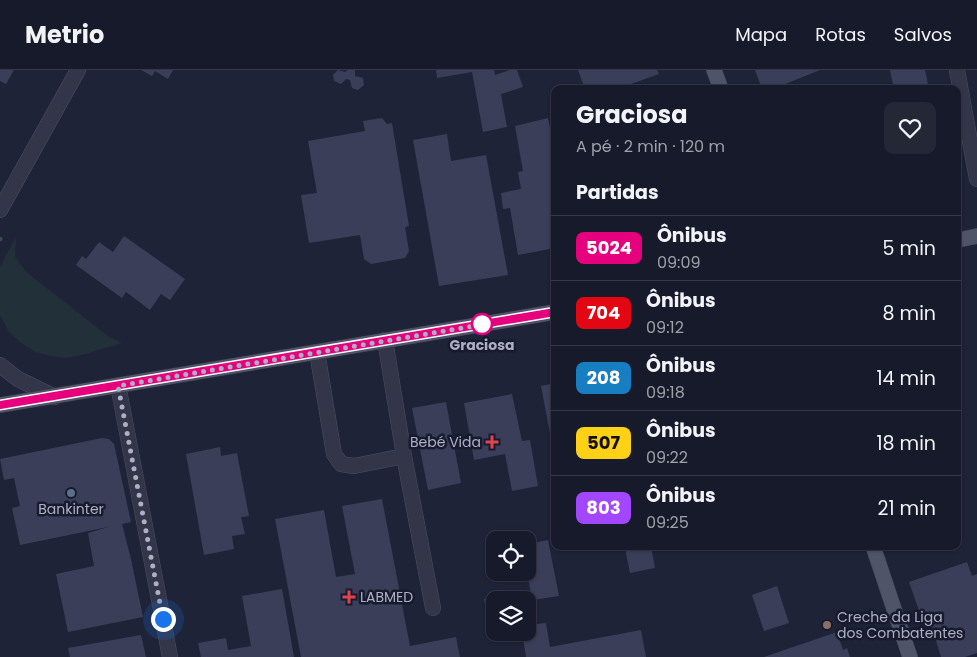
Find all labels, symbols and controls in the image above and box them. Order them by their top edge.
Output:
text: Metrio [25,18,104,51]
text: Mapa [735,22,787,47]
text: Rotas [815,22,866,47]
text: Salvos [894,22,952,47]
text: Graciosa [576,98,687,131]
button: heart [884,102,936,154]
text: A pé · 2 min · 120 m [576,135,725,158]
text: Partidas [576,179,659,206]
text: Ônibus [657,222,727,249]
text: 5024 [586,235,632,260]
text: 5 min [883,235,936,262]
text: 09:09 [657,251,701,274]
text: Ônibus [646,287,716,314]
text: 704 [587,300,620,325]
text: 8 min [883,300,936,327]
marker: Graciosa [471,313,493,335]
text: 09:12 [646,316,684,339]
place label: Graciosa [449,335,515,355]
text: Ônibus [646,352,716,379]
text: 208 [587,365,620,390]
text: 14 min [876,365,936,392]
text: 09:18 [646,381,685,404]
text: Ônibus [646,417,716,444]
text: 507 [587,430,620,455]
text: 18 min [876,430,936,457]
place label: Bebé Vida [410,432,481,452]
marker: Bebé Vida [485,435,499,449]
text: 09:22 [646,446,688,469]
text: Ônibus [646,482,716,509]
marker: Bankinter [65,487,77,499]
text: 803 [586,495,621,520]
text: 21 min [878,495,936,522]
place label: Bankinter [38,499,104,519]
text: 09:25 [646,511,689,534]
map controls [486,531,536,641]
button: locate [486,531,536,581]
place label: LABMED [360,587,413,607]
marker: LABMED [342,590,356,604]
button: layers [486,591,536,641]
your location [151,607,176,632]
place label: Creche da Liga dos Combatentes [837,607,963,643]
marker: Creche da Liga dos Combatentes [821,619,833,631]

